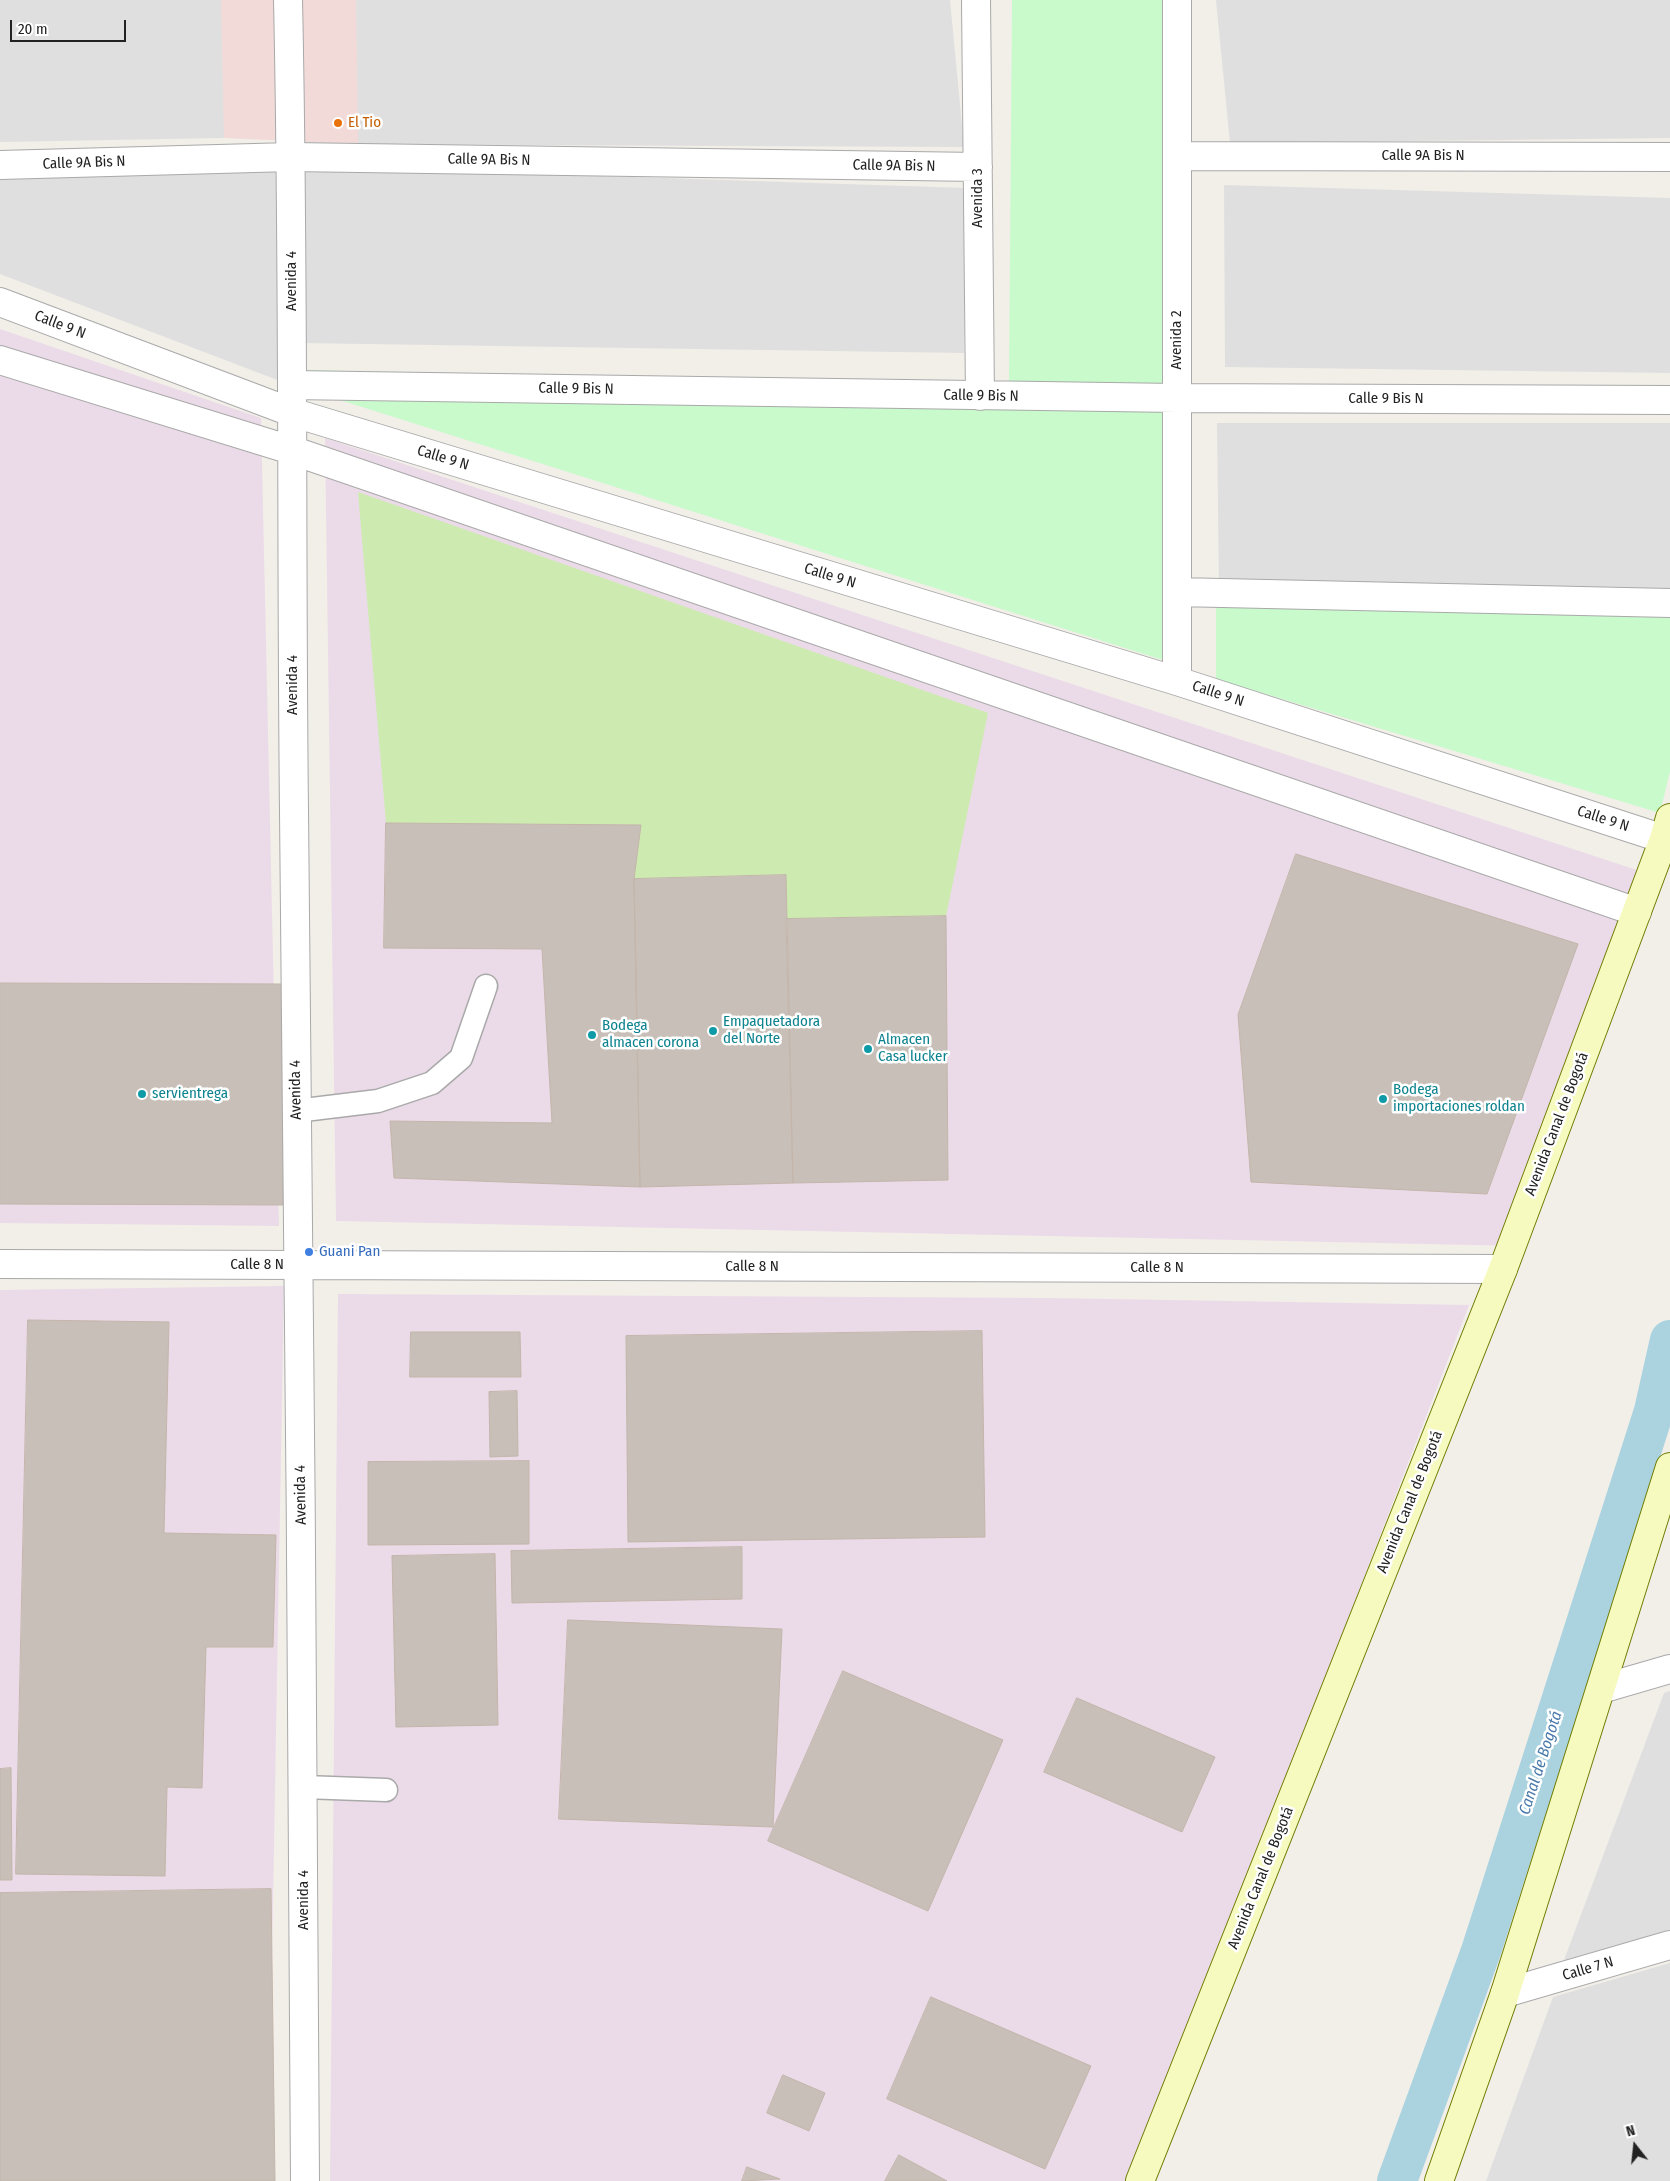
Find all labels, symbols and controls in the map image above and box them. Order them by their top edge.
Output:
scale bar [12,10,129,42]
text: 20 m [18,20,48,38]
place label: El Tio [348,114,381,132]
marker: El Tio [332,117,344,129]
street label: Calle 9A Bis N [1381,147,1465,165]
street label: Calle 9A Bis N [447,150,531,170]
street label: Calle 9A Bis N [42,153,126,173]
street label: Calle 9A Bis N [852,156,936,176]
street label: Avenida 3 [969,168,987,228]
street label: Avenida 4 [283,251,301,311]
street label: Calle 9 N [32,307,88,343]
street label: Avenida 2 [1168,310,1186,370]
street label: Calle 9 Bis N [538,379,614,399]
street label: Calle 9 Bis N [943,386,1019,406]
street label: Calle 9 Bis N [1348,390,1424,408]
street label: Calle 9 N [415,442,471,474]
street label: Calle 9 N [802,560,858,592]
street label: Avenida 4 [284,655,302,715]
street label: Calle 9 N [1190,677,1246,711]
street label: Calle 9 N [1575,802,1631,836]
place label: Empaquetadora del Norte [723,1013,820,1048]
place label: Bodega almacen corona [602,1017,699,1052]
marker: Empaquetadora del Norte [707,1025,719,1037]
marker: Bodega almacen corona [586,1029,598,1041]
place label: Almacen Casa lucker [878,1031,948,1066]
marker: Almacen Casa lucker [862,1043,874,1055]
street label: Avenida Canal de Bogotá [1521,1050,1593,1198]
street label: Avenida 4 [286,1060,306,1120]
place label: Bodega importaciones roldan [1393,1081,1525,1116]
place label: servientrega [152,1085,228,1103]
marker: servientrega [136,1088,148,1100]
marker: Bodega importaciones roldan [1377,1093,1389,1105]
place label: Guani Pan [319,1243,380,1261]
marker: Guani Pan [303,1246,315,1258]
street label: Calle 8 N [230,1256,284,1274]
street label: Calle 8 N [725,1258,779,1276]
street label: Calle 8 N [1130,1259,1184,1277]
street label: Avenida Canal de Bogotá [1373,1428,1447,1576]
street label: Avenida 4 [291,1465,311,1525]
water label: Canal de Bogotá [1515,1709,1567,1817]
street label: Avenida Canal de Bogotá [1224,1804,1298,1952]
street label: Avenida 4 [295,1870,313,1930]
street label: Calle 7 N [1560,1953,1616,1985]
north arrow [1610,2121,1660,2171]
text: N [1624,2122,1637,2140]

